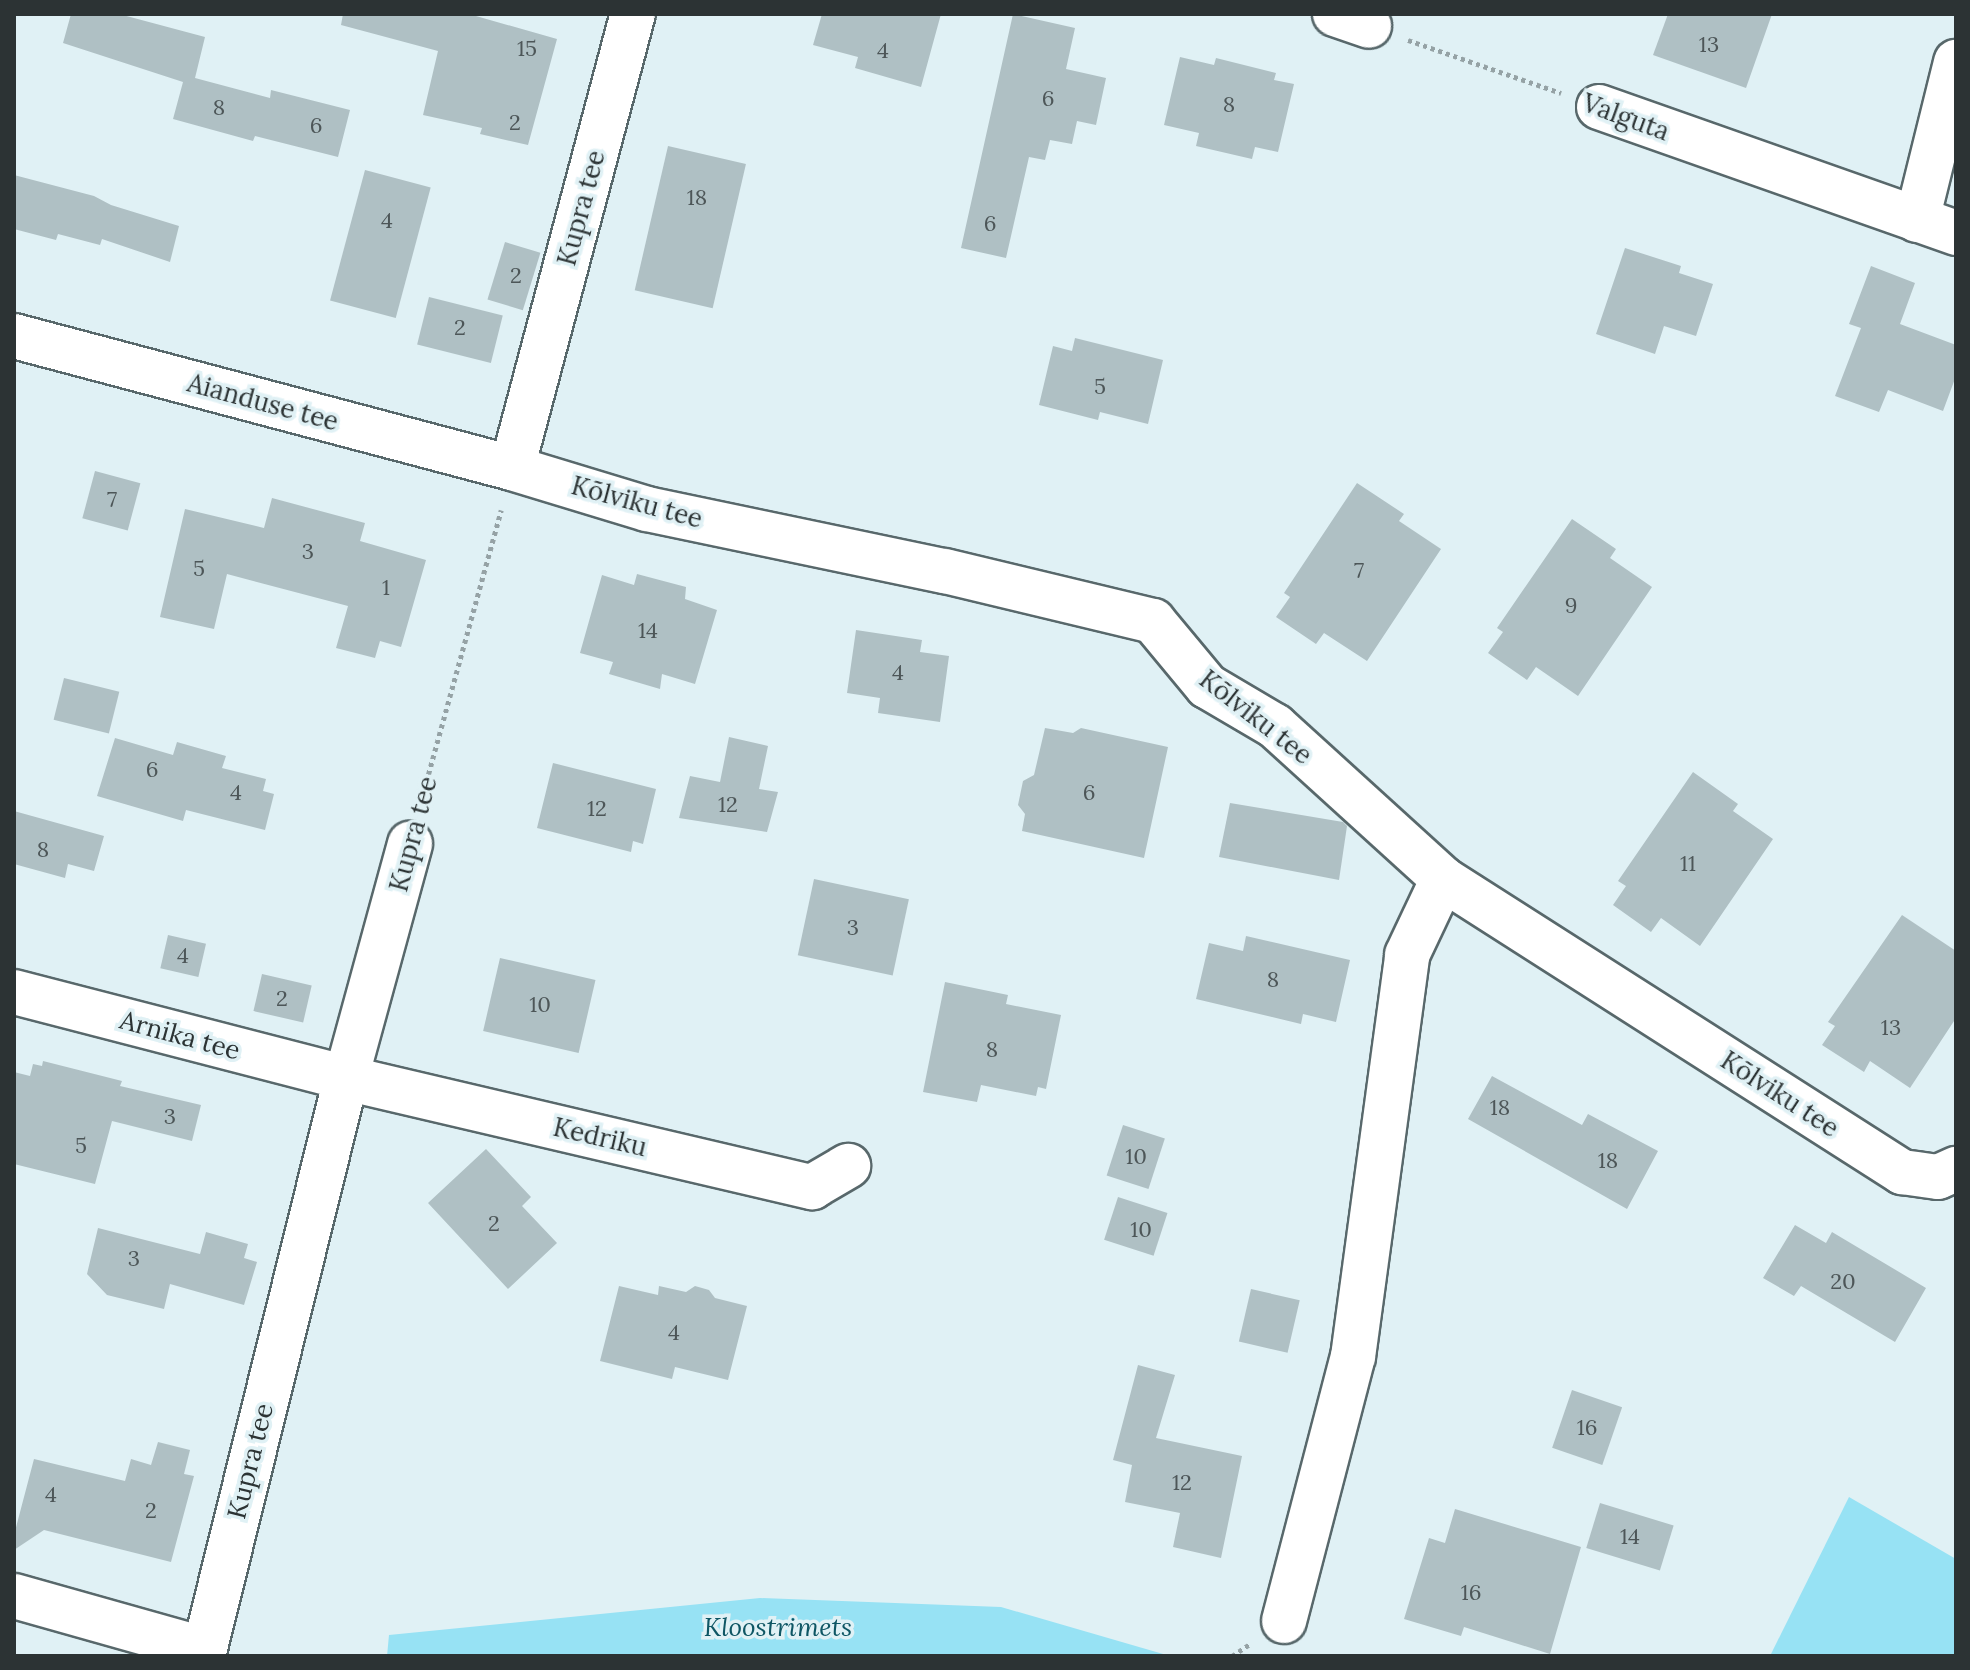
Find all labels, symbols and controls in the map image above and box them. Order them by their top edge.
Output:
house number: 13 [1699,32,1719,58]
house number: 15 [517,36,537,62]
house number: 4 [877,38,889,64]
house number: 6 [1042,86,1054,112]
street label: Valguta [1578,87,1674,147]
house number: 8 [1223,92,1235,118]
house number: 8 [213,95,225,121]
house number: 2 [509,110,521,136]
house number: 6 [310,113,322,139]
street label: Kupra tee [551,147,611,269]
house number: 18 [687,185,707,211]
house number: 4 [381,208,393,234]
house number: 6 [984,211,996,237]
house number: 2 [510,263,522,289]
house number: 2 [454,315,466,341]
street label: Aianduse tee [184,367,342,437]
house number: 5 [1094,374,1106,400]
street label: Kõlviku tee [568,470,706,534]
house number: 7 [107,487,117,513]
house number: 3 [302,539,314,565]
house number: 5 [193,556,205,582]
house number: 7 [1354,558,1364,584]
house number: 1 [382,575,390,601]
house number: 9 [1565,593,1577,619]
house number: 14 [638,618,658,644]
house number: 4 [892,660,904,686]
street label: Kõlviku tee [1193,663,1319,771]
house number: 6 [146,757,158,783]
street label: Kupra tee [383,773,443,895]
house number: 4 [230,780,242,806]
house number: 6 [1083,780,1095,806]
house number: 12 [718,792,738,818]
house number: 12 [587,796,607,822]
house number: 8 [37,837,49,863]
house number: 11 [1680,851,1696,877]
house number: 3 [847,915,859,941]
house number: 4 [177,943,189,969]
house number: 8 [1267,967,1279,993]
house number: 2 [276,986,288,1012]
house number: 10 [529,992,551,1018]
street label: Arnika tee [117,1004,243,1066]
house number: 13 [1881,1015,1901,1041]
house number: 8 [986,1037,998,1063]
street label: Kõlviku tee [1715,1044,1845,1144]
house number: 18 [1490,1095,1510,1121]
house number: 3 [164,1104,176,1130]
street label: Kedriku [550,1111,650,1163]
house number: 5 [75,1133,87,1159]
house number: 10 [1125,1144,1147,1170]
house number: 18 [1598,1148,1618,1174]
house number: 2 [488,1211,500,1237]
house number: 10 [1130,1217,1152,1243]
house number: 3 [128,1246,140,1272]
house number: 20 [1830,1269,1856,1295]
house number: 4 [668,1320,680,1346]
street label: Kupra tee [221,1400,279,1522]
house number: 16 [1577,1415,1597,1441]
house number: 12 [1172,1470,1192,1496]
house number: 4 [45,1482,57,1508]
house number: 2 [145,1498,157,1524]
house number: 14 [1620,1524,1640,1550]
house number: 16 [1461,1580,1481,1606]
park label: Kloostrimets [704,1611,852,1643]

